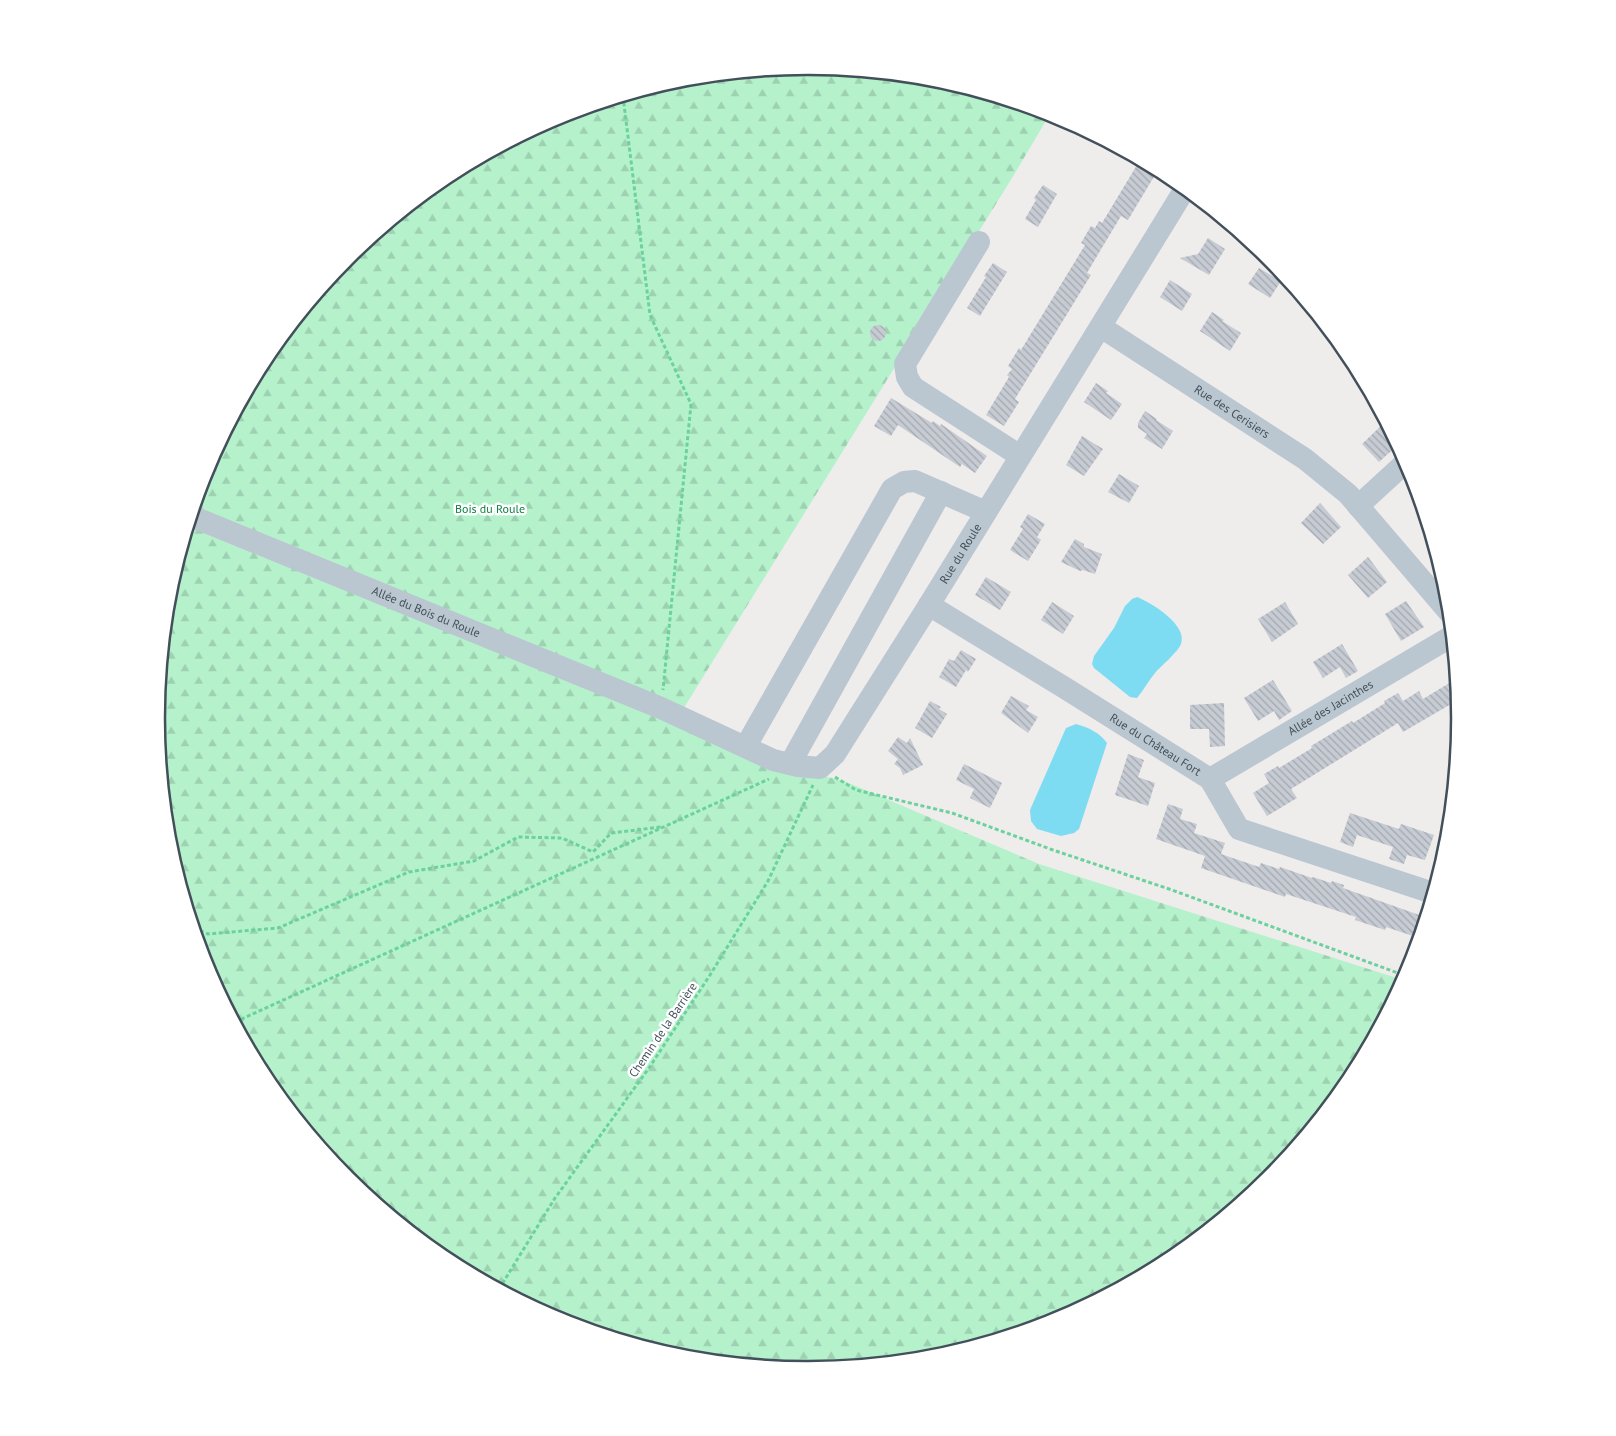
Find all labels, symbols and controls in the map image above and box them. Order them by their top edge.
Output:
street label: Rue des Cerisiers [1192,381,1273,441]
park label: Bois du Roule [455,501,525,516]
street label: Rue du Roule [936,520,984,586]
street label: Allée du Bois du Roule [370,583,483,640]
street label: Allée des Jacinthes [1285,676,1376,738]
street label: Rue du Château Fort [1107,710,1204,779]
street label: Chemin de la Barrière [625,979,700,1080]

